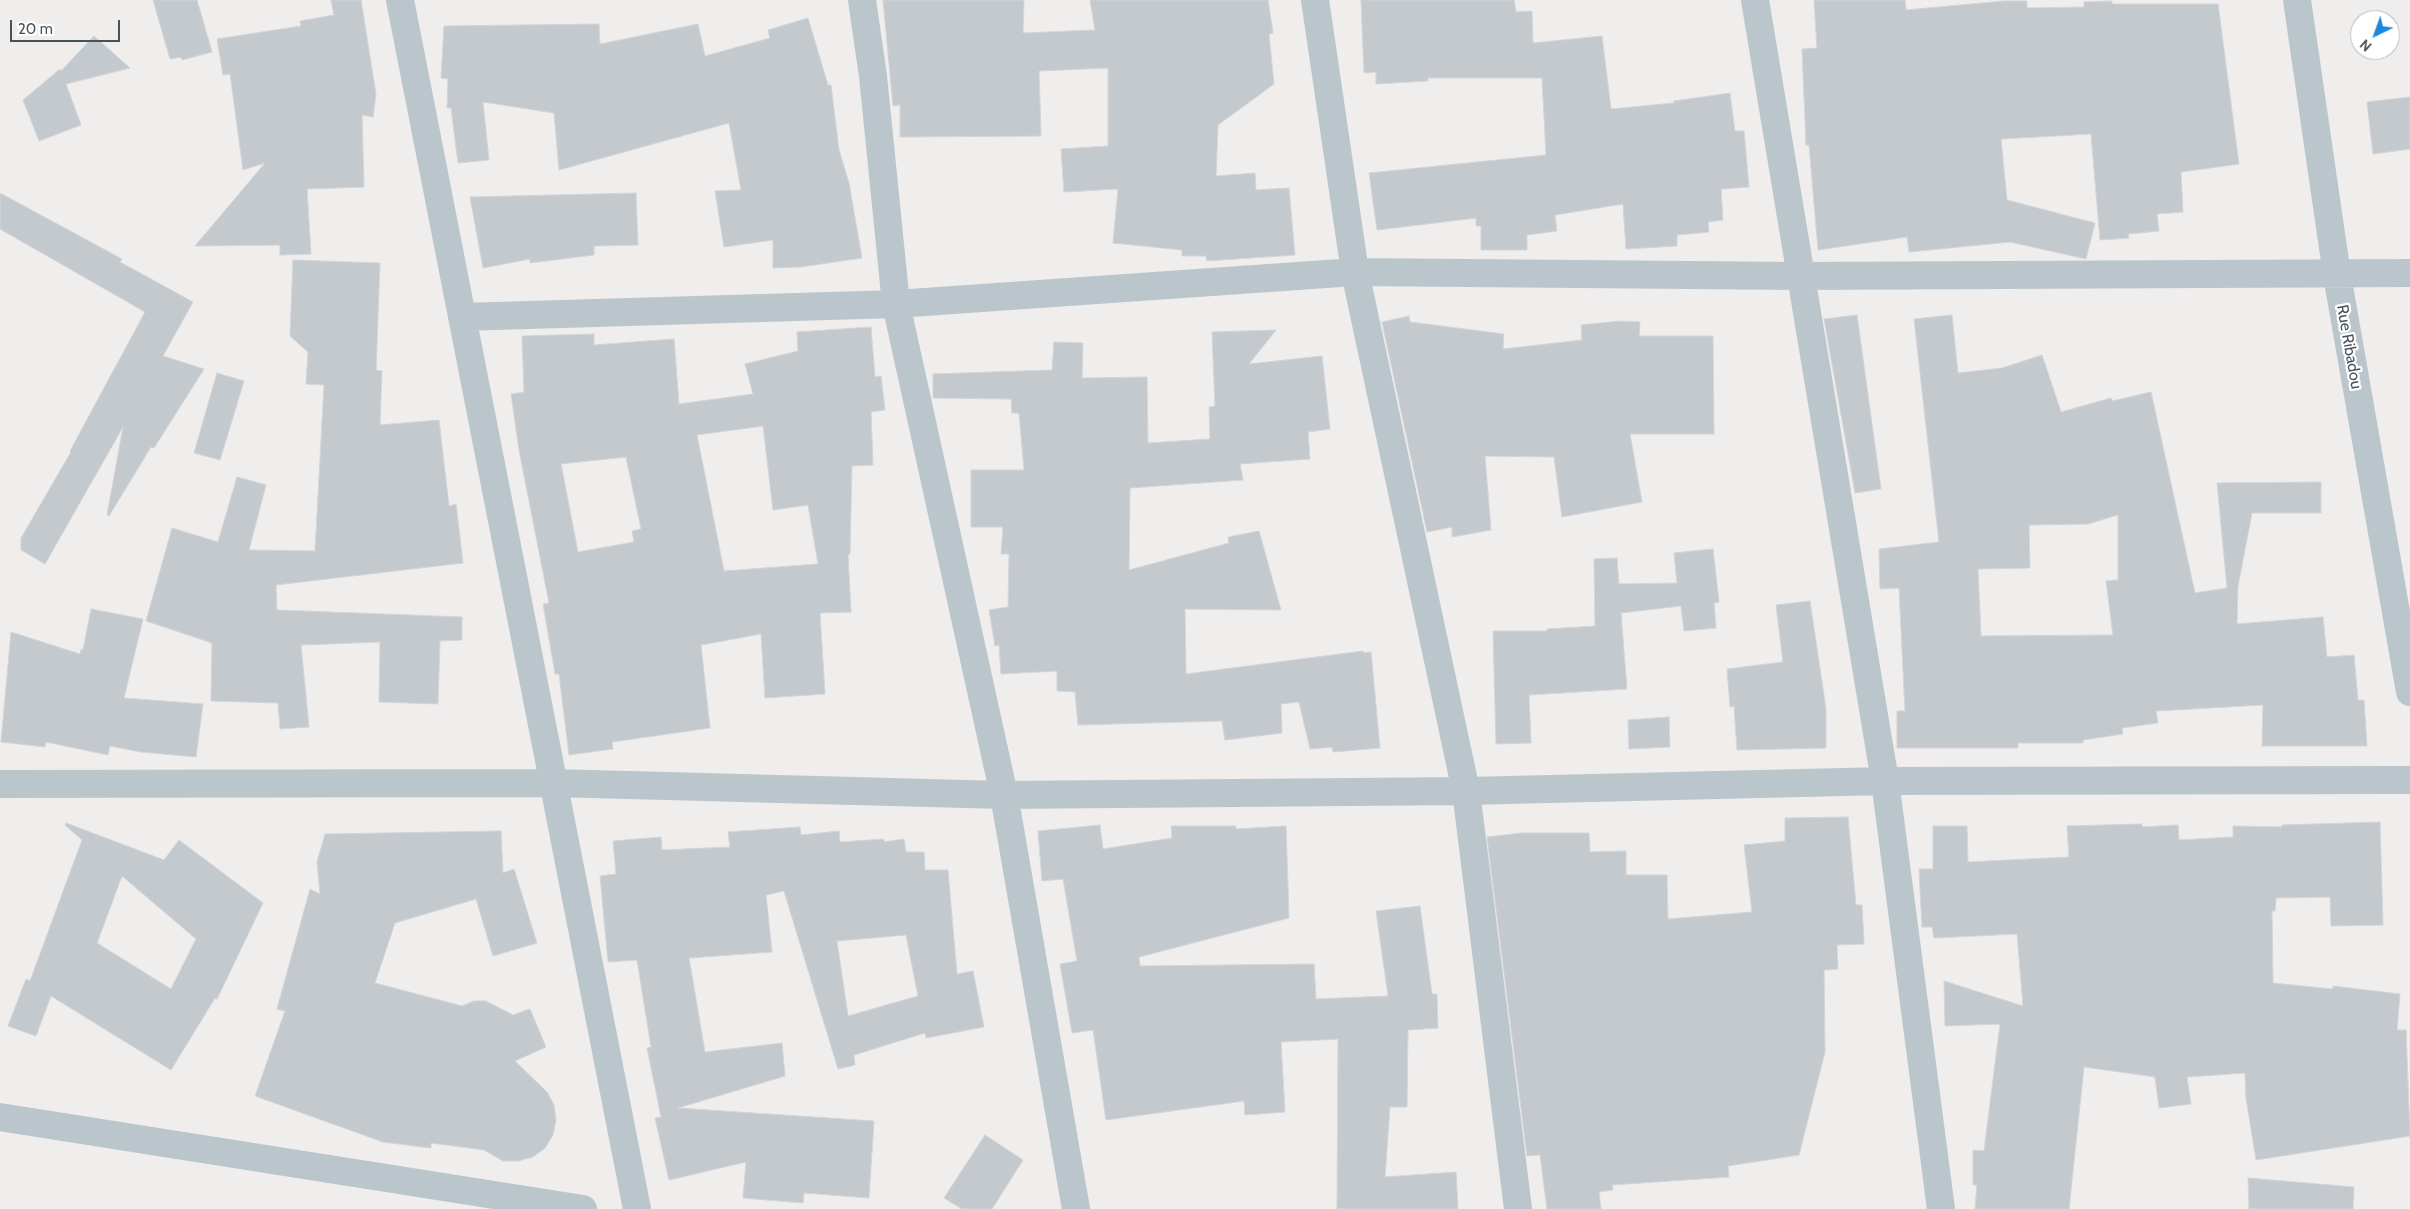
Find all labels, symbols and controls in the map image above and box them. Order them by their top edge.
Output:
scale bar [12,10,122,42]
north arrow [2350,10,2400,60]
text: 20 m [18,20,53,38]
text: N [2356,35,2375,55]
street label: Rue Ribadou [2332,303,2366,391]

